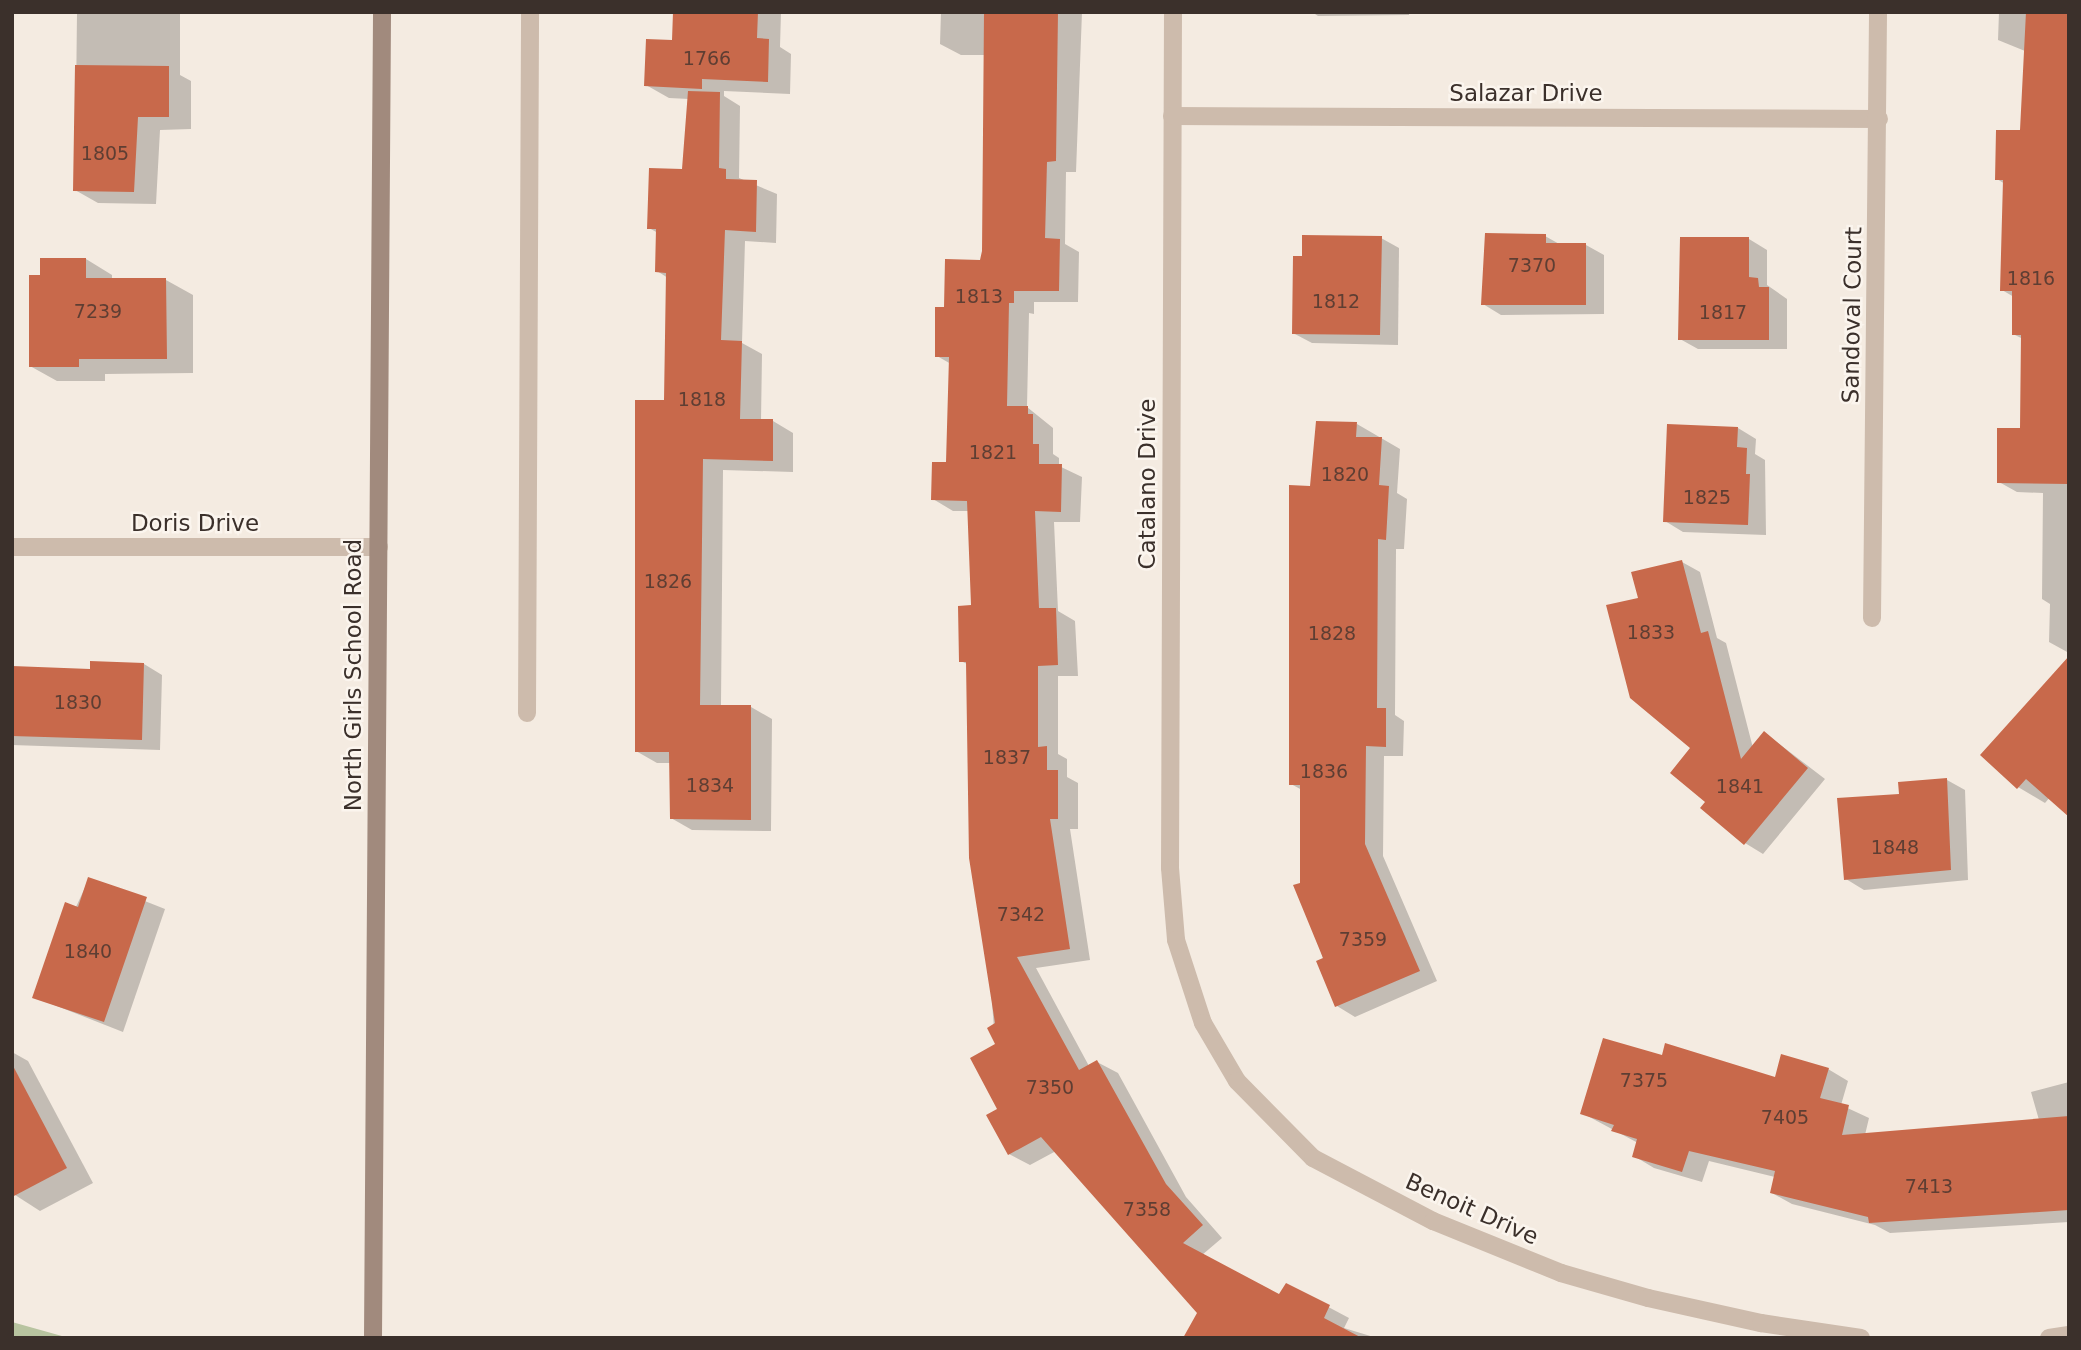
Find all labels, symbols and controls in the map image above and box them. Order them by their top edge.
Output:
house number: 1766 [683,48,731,70]
street label: Salazar Drive [1449,79,1603,107]
house number: 1805 [81,143,129,165]
street label: Sandoval Court [1837,227,1867,403]
house number: 7370 [1508,255,1556,277]
house number: 1816 [2007,268,2055,290]
house number: 1813 [955,286,1003,308]
house number: 1812 [1312,291,1360,313]
house number: 7239 [74,301,122,323]
house number: 1817 [1699,302,1747,324]
house number: 1818 [678,389,726,411]
street label: Catalano Drive [1133,398,1161,570]
house number: 1821 [969,442,1017,464]
house number: 1820 [1321,464,1369,486]
house number: 1825 [1683,487,1731,509]
street label: Doris Drive [131,509,259,537]
street label: North Girls School Road [339,539,367,811]
house number: 1826 [644,571,692,593]
house number: 1833 [1627,622,1675,644]
house number: 1828 [1308,623,1356,645]
house number: 1830 [54,692,102,714]
house number: 1837 [983,747,1031,769]
house number: 1836 [1300,761,1348,783]
house number: 1834 [686,775,734,797]
house number: 1841 [1716,776,1764,798]
house number: 1848 [1871,837,1919,859]
house number: 7342 [997,904,1045,926]
house number: 7359 [1339,929,1387,951]
house number: 1840 [64,941,112,963]
house number: 7375 [1620,1070,1668,1092]
house number: 7350 [1026,1077,1074,1099]
house number: 7405 [1761,1107,1809,1129]
street label: Benoit Drive [1401,1167,1543,1251]
house number: 7413 [1905,1176,1953,1198]
house number: 7358 [1123,1199,1171,1221]

